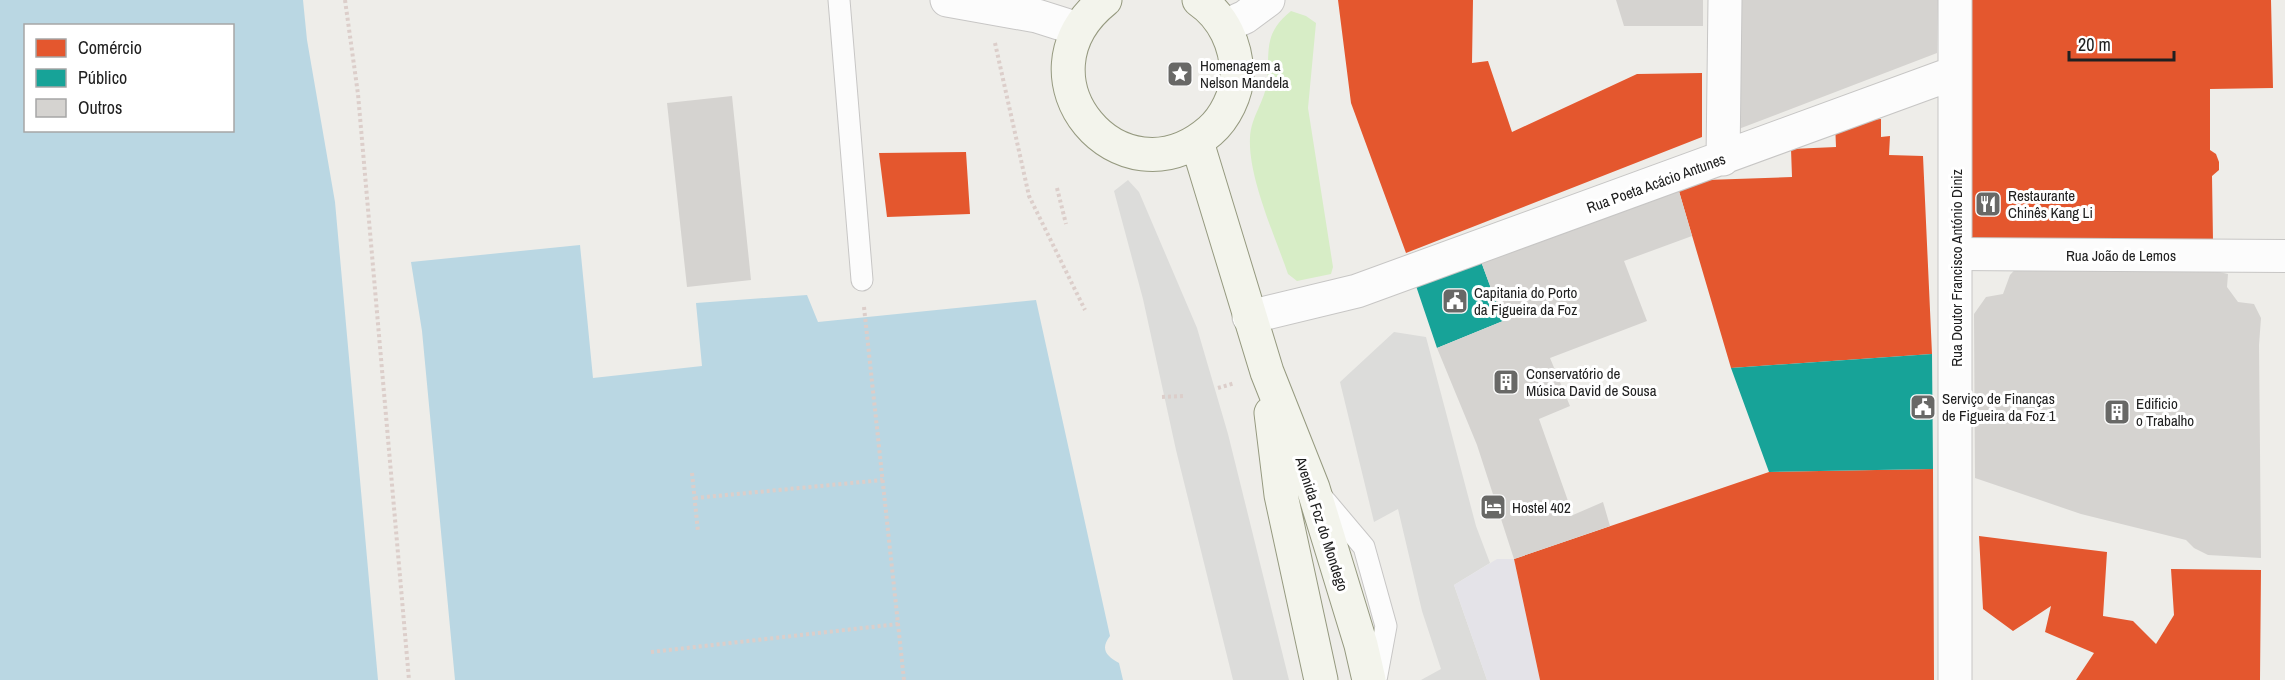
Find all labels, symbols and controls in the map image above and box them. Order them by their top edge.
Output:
legend [24,24,234,132]
scale bar [2069,24,2174,62]
text: 20 m [2078,32,2111,57]
text: Comércio [78,35,142,60]
place label: Homenagem a Nelson Mandela [1200,55,1289,93]
place icon: Homenagem a Nelson Mandela [1165,59,1195,89]
text: Público [78,65,127,90]
text: Outros [78,95,122,120]
street label: Rua Poeta Acácio Antunes [1584,148,1728,218]
street label: Rua Doutor Francisco António Diniz [1946,169,1967,367]
place label: Restaurante Chinês Kang Li [2008,185,2093,223]
restaurant icon: Restaurante Chinês Kang Li [1973,189,2003,219]
street label: Rua João de Lemos [2066,245,2176,266]
place label: Capitania do Porto da Figueira da Foz [1474,282,1577,320]
public building icon: Capitania do Porto da Figueira da Foz [1440,286,1470,316]
place label: Conservatório de Música David de Sousa [1526,363,1657,401]
building icon: Conservatório de Música David de Sousa [1491,367,1521,397]
place label: Serviço de Finanças de Figueira da Foz 1 [1942,388,2056,426]
public building icon: Serviço de Finanças de Figueira da Foz 1 [1908,392,1938,422]
place label: Edificio o Trabalho [2136,393,2194,431]
building icon: Edificio o Trabalho [2102,397,2132,427]
street label: Avenida Foz do Mondego [1290,453,1354,594]
hotel icon: Hostel 402 [1478,492,1508,522]
place label: Hostel 402 [1512,497,1571,518]

